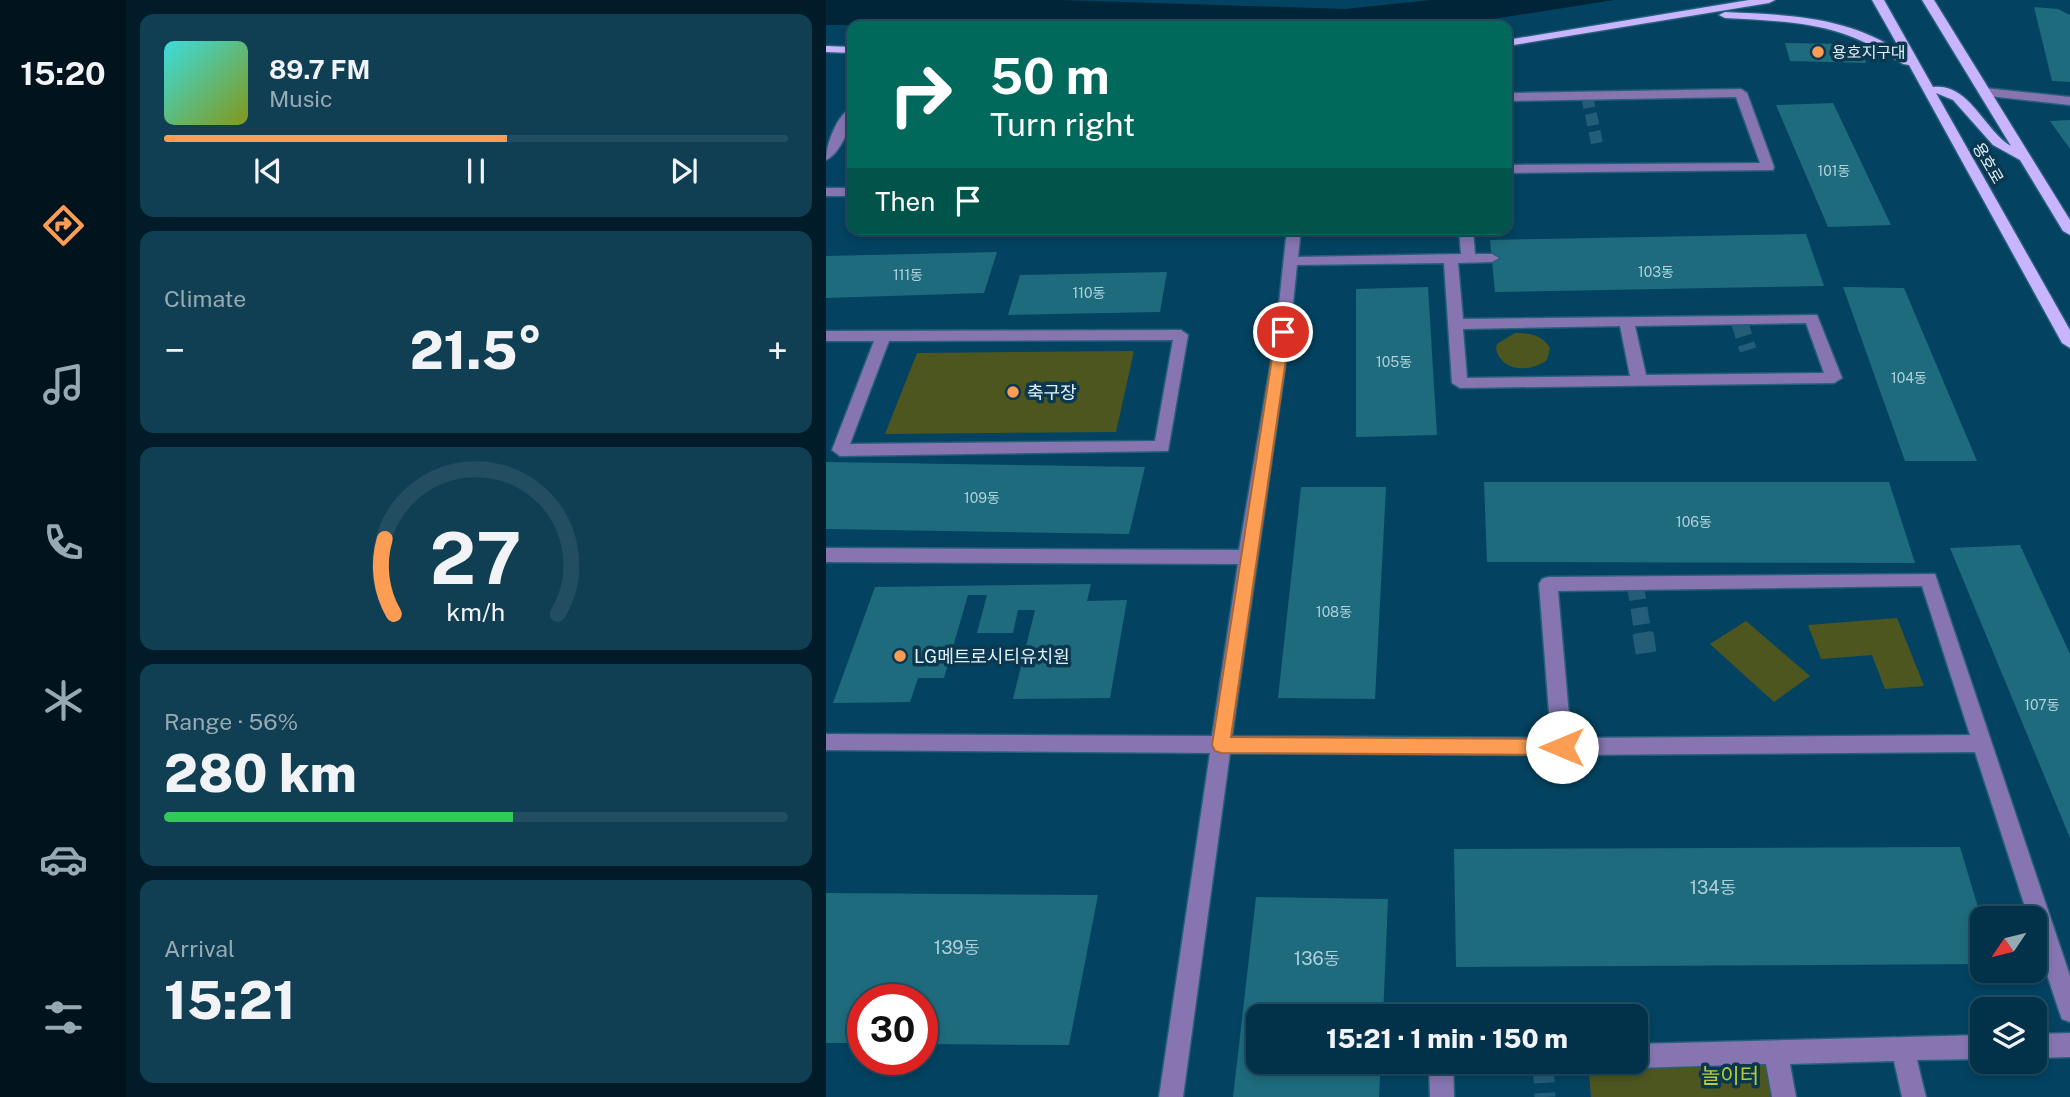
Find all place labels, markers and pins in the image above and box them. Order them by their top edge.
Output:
place label: 용호지구대 [1832,43,1906,62]
marker: 용호지구대 [1810,44,1826,60]
pin [1253,302,1313,362]
place label: 축구장 [1027,382,1077,403]
marker: 축구장 [1005,384,1021,400]
place label: LG메트로시티유치원 [914,646,1070,667]
marker: LG메트로시티유치원 [892,648,908,664]

